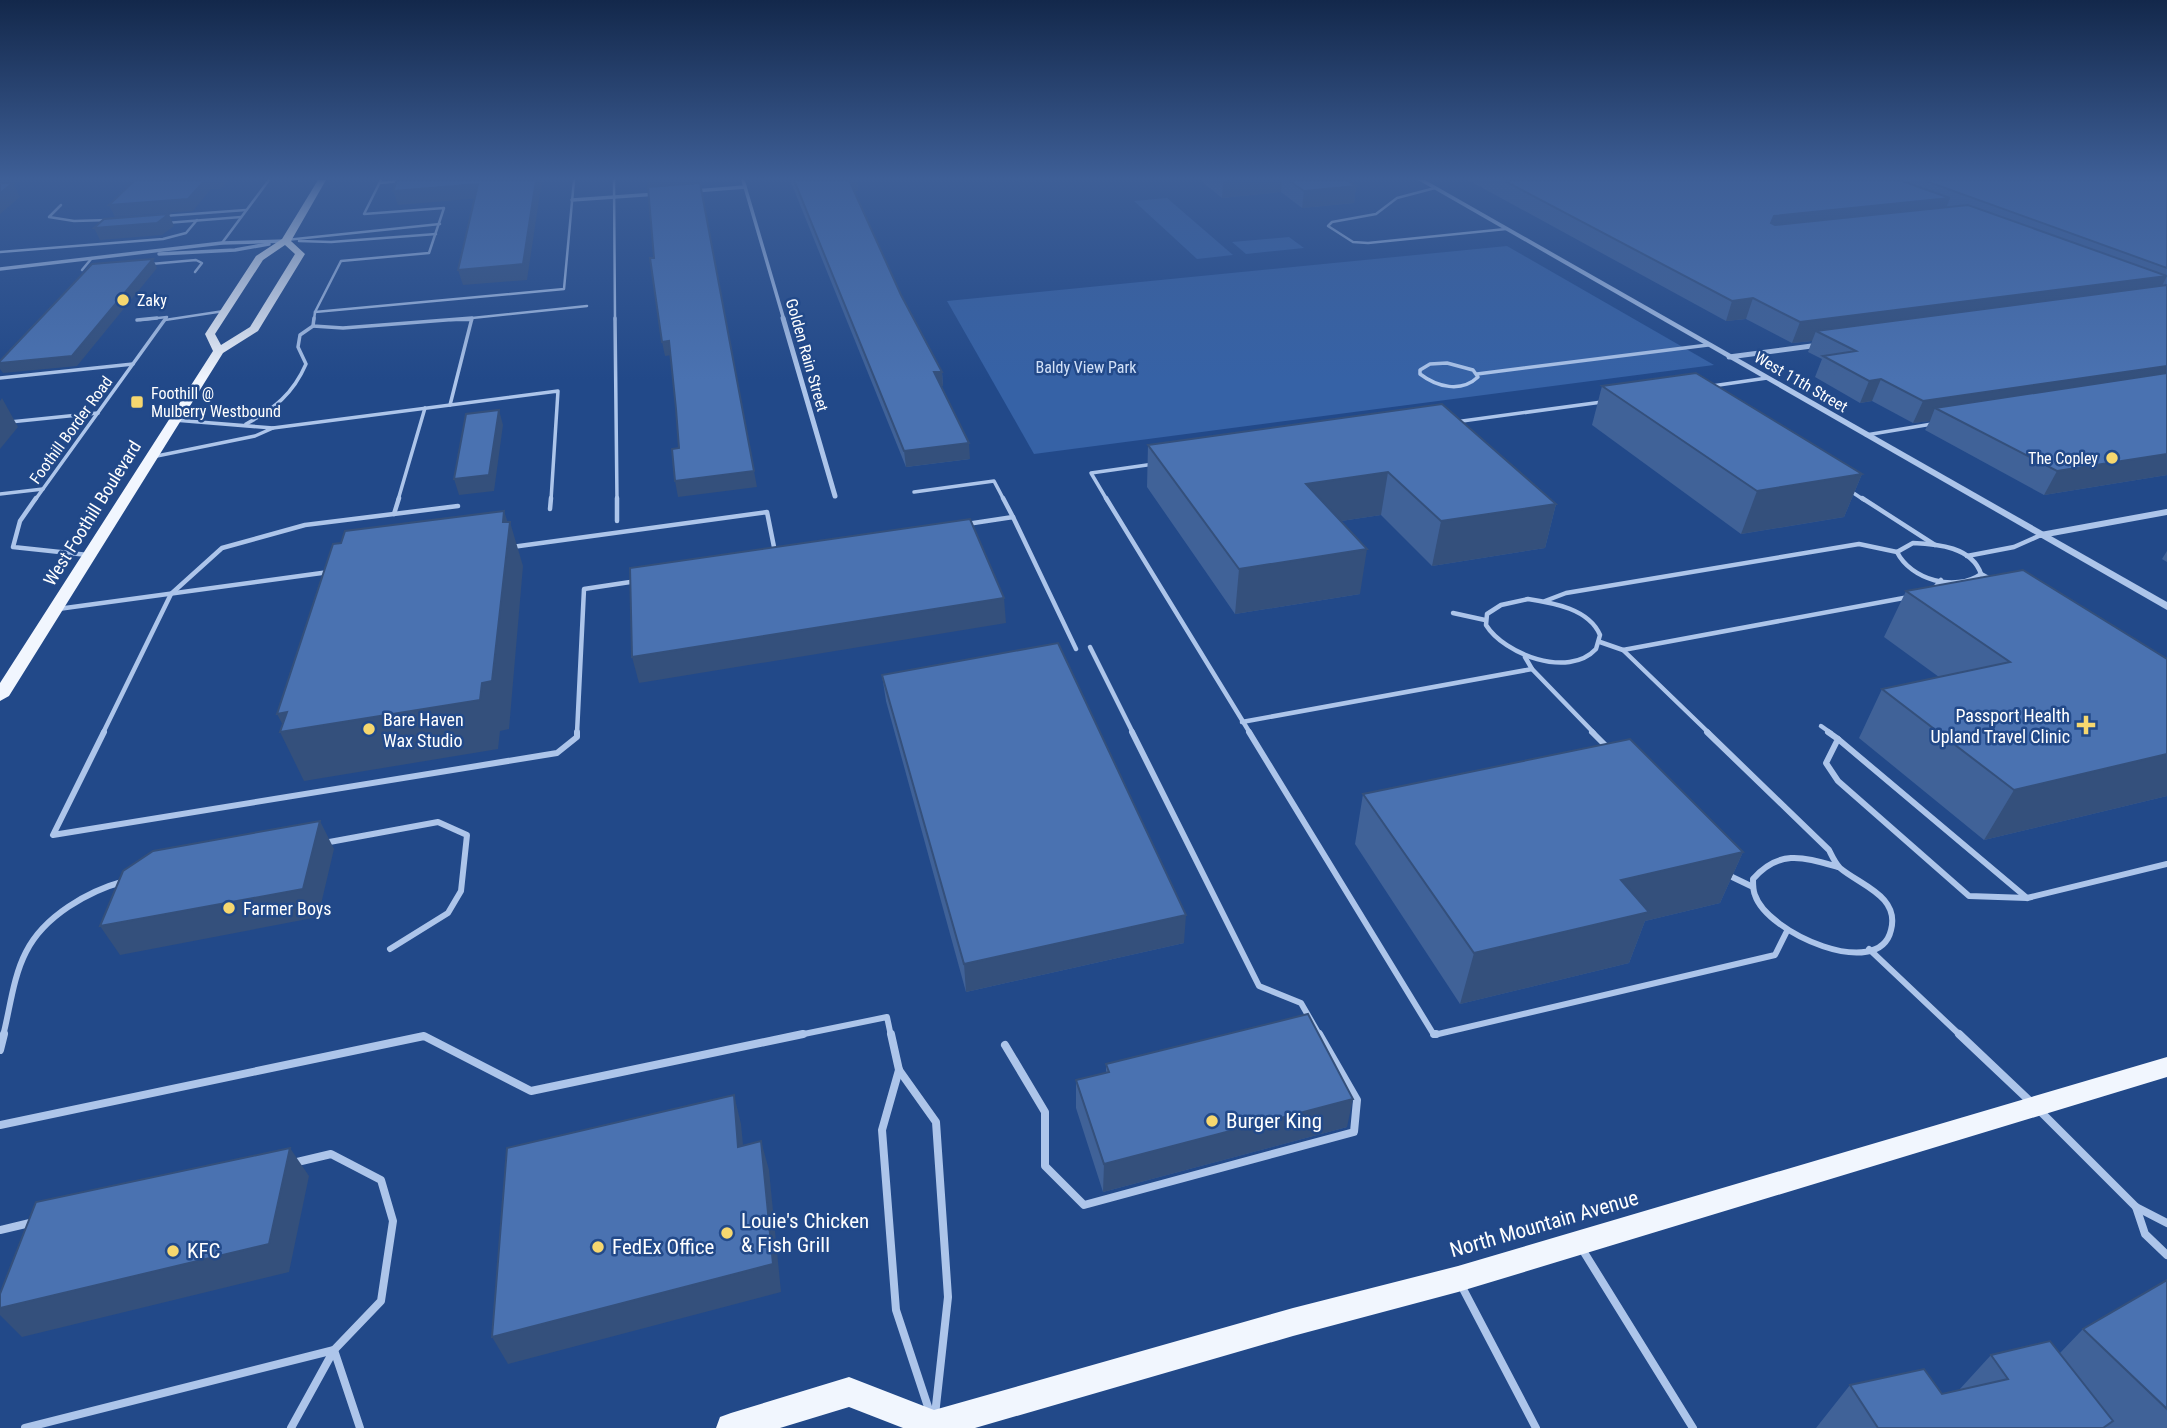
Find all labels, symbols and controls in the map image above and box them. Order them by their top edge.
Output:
place label: Zaky [137,291,167,310]
marker: Zaky [115,292,131,308]
street label: Golden Rain Street [782,296,832,414]
street label: West 11th Street [1751,348,1851,417]
park label: Baldy View Park [1035,358,1137,377]
street label: Foothill Border Road [26,372,116,488]
place label: Foothill @ Mulberry Westbound [151,384,281,421]
marker: Foothill @ Mulberry Westbound [129,394,145,410]
street label: West Foothill Boulevard [39,437,145,589]
place label: The Copley [2028,449,2098,468]
marker: The Copley [2104,450,2120,466]
place label: Passport Health Upland Travel Clinic [1931,705,2070,747]
place label: Bare Haven Wax Studio [383,709,464,751]
marker: Passport Health Upland Travel Clinic [2076,715,2096,735]
marker: Bare Haven Wax Studio [361,721,377,737]
place label: Farmer Boys [243,898,332,919]
marker: Farmer Boys [221,900,237,916]
place label: Burger King [1226,1109,1322,1133]
marker: Burger King [1204,1113,1220,1129]
street label: North Mountain Avenue [1447,1186,1641,1262]
place label: Louie's Chicken & Fish Grill [741,1209,869,1257]
marker: Louie's Chicken & Fish Grill [719,1225,735,1241]
place label: FedEx Office [612,1235,715,1259]
place label: KFC [187,1239,220,1263]
marker: FedEx Office [590,1239,606,1255]
marker: KFC [165,1243,181,1259]

